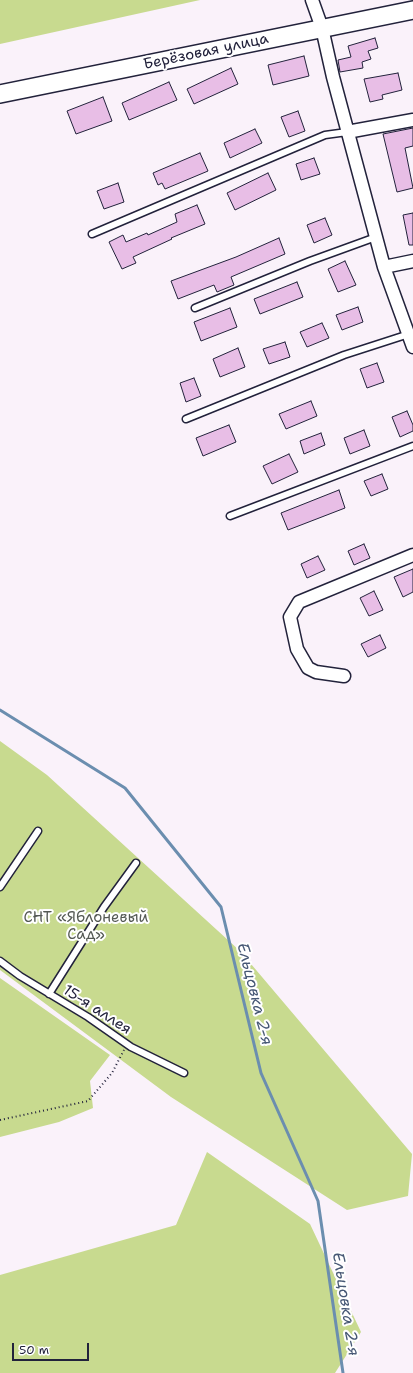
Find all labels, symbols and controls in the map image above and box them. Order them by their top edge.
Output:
street label: Берёзовая улица [142,30,270,74]
park label: СНТ «Яблоневый Сад» [24,909,148,944]
water label: Ельцовка 2-я [232,941,276,1047]
street label: 15-я аллея [60,981,134,1039]
water label: Ельцовка 2-я [327,1251,363,1357]
scale bar [14,1335,91,1361]
text: 50 m [19,1342,49,1358]

